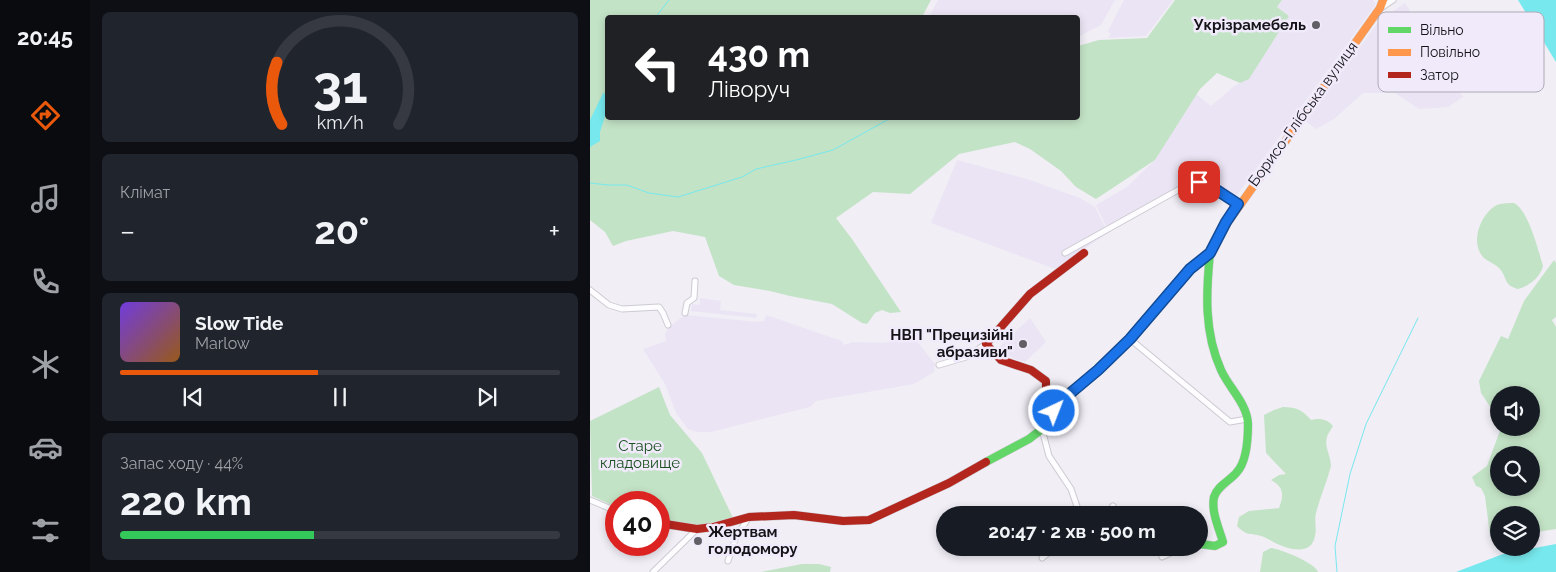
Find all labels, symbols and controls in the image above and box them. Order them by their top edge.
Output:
legend [1378,12,1544,92]
place label: Укрізрамебель [1193,16,1306,34]
marker: Укрізрамебель [1310,19,1322,31]
text: Вільно [1420,22,1464,38]
text: 20:45 [17,24,73,50]
text: 430 m [708,34,810,75]
icon: left [625,35,690,100]
street label: Борисо-Глібська вулиця [1244,38,1362,190]
text: Повільно [1420,44,1480,60]
text: 31 [313,54,367,115]
text: Затор [1420,67,1459,83]
text: Ліворуч [708,76,790,102]
icon: directions [28,98,63,133]
text: km/h [316,112,364,133]
pin [1178,161,1220,203]
icon: arrive [1185,168,1213,196]
icon: music [28,181,63,216]
text: Клімат [120,183,170,202]
text: 20° [314,208,369,253]
text: − [120,215,135,248]
text: + [548,215,560,248]
icon: phone [28,264,63,299]
text: Slow Tide [195,312,284,334]
place label: НВП "Прецизійні абразиви" [890,326,1013,361]
text: Marlow [195,334,250,353]
marker: НВП "Прецизійні абразиви" [1017,338,1029,350]
icon: climate [28,347,63,382]
icon: previous [179,383,207,411]
icon: pause [326,383,354,411]
icon: next [473,383,501,411]
position arrow [1027,384,1079,436]
map controls [1490,386,1540,556]
button: sound [1490,386,1540,436]
icon: car [28,430,63,465]
park label: Старе кладовище [600,437,680,472]
button: search [1490,446,1540,496]
text: Запас ходу · 44% [120,454,243,473]
text: 220 km [120,479,252,524]
speed limit sign: 40 [605,491,670,556]
button: layers [1490,506,1540,556]
icon: filters [28,513,63,548]
text: 20:47 · 2 хв · 500 m [988,520,1156,542]
place label: Жертвам голодомору [708,523,798,558]
marker: Жертвам голодомору [692,535,704,547]

